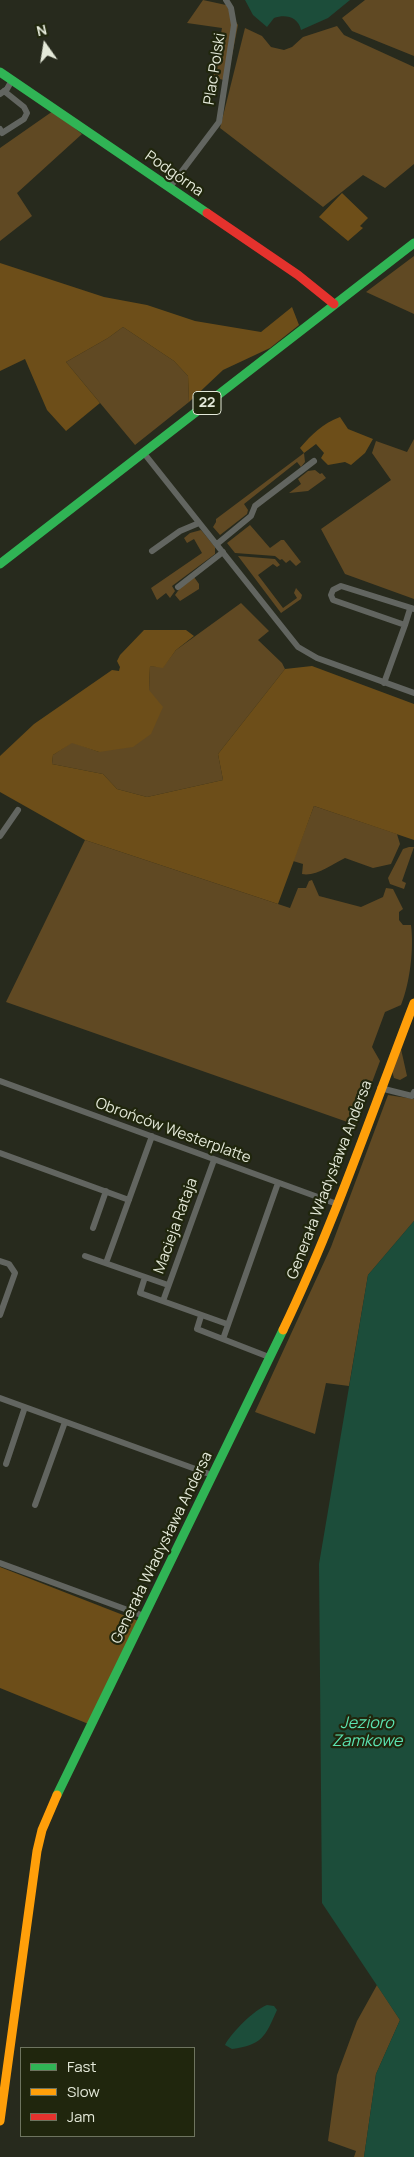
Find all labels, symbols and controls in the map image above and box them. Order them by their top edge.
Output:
north arrow [20,20,70,70]
text: N [34,20,49,40]
street label: Plac Polski [200,32,230,106]
street label: Podgórna [141,147,207,201]
road number: 22 [193,392,221,414]
street label: Generała Władysława Andersa [284,1078,376,1282]
street label: Obrońców Westerplatte [93,1094,253,1168]
street label: Macieja Rataja [150,1176,202,1276]
street label: Generała Władysława Andersa [108,1449,216,1647]
water label: Jezioro Zamkowe [332,1714,402,1752]
legend [20,2047,195,2137]
text: Fast [67,2056,96,2077]
text: Slow [67,2081,100,2102]
text: Jam [67,2106,95,2127]

